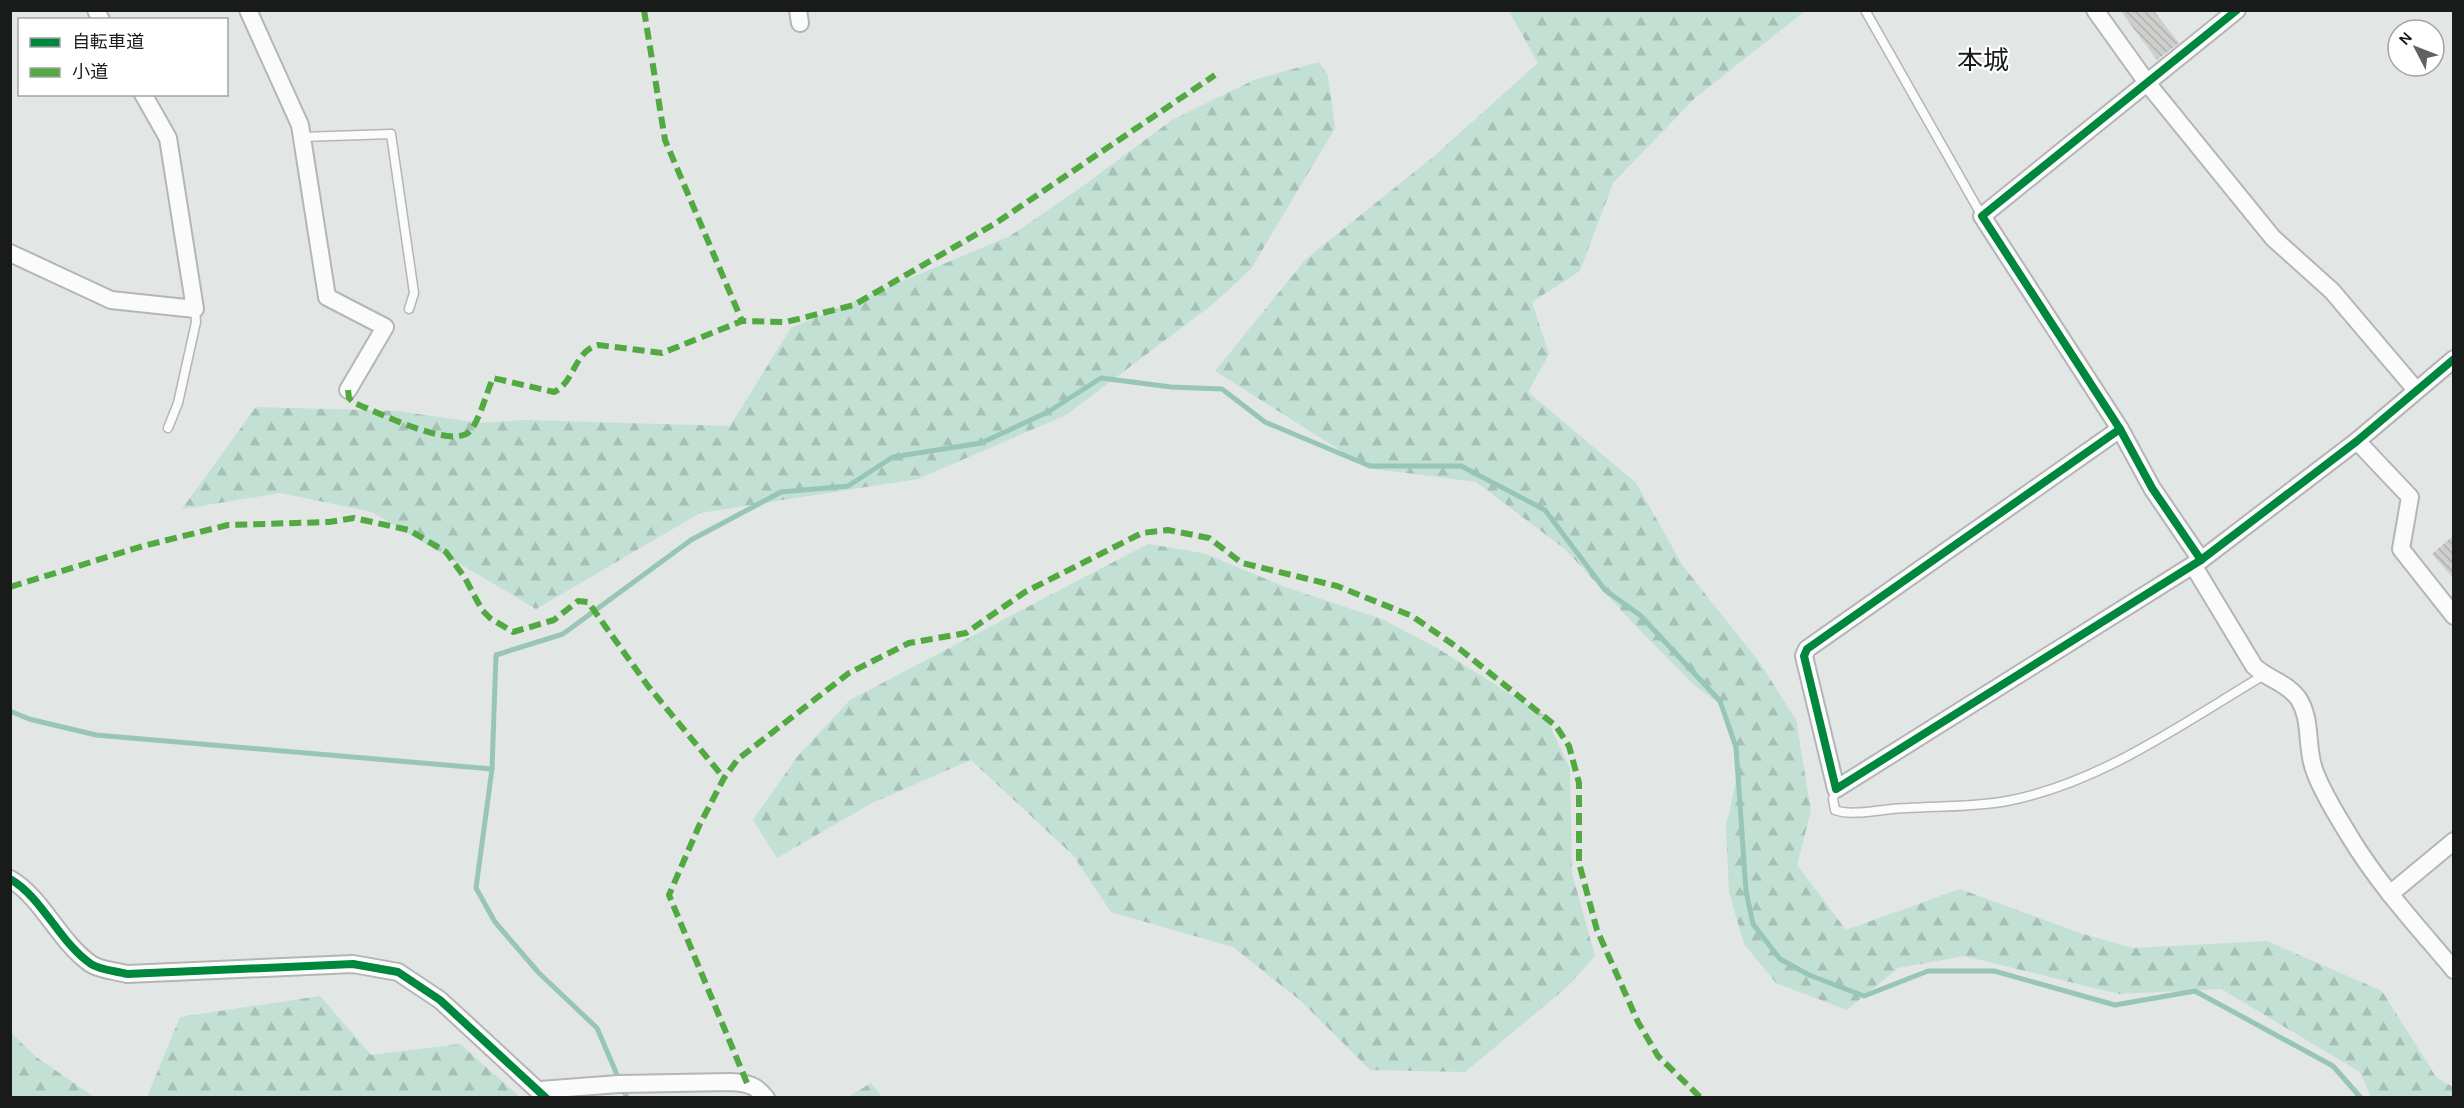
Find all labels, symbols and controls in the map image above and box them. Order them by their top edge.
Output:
legend [18,18,228,96]
north arrow [2386,18,2446,78]
text: N [2394,28,2416,49]
text: 自転車道 [72,31,144,53]
district label: 本城 [1957,45,2009,76]
text: 小道 [72,61,108,83]

